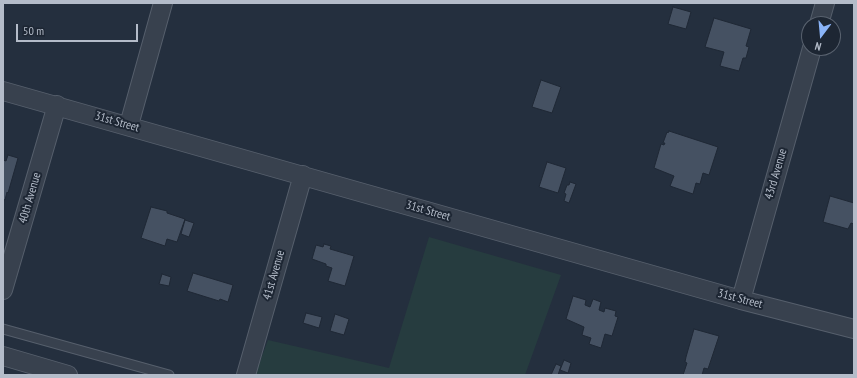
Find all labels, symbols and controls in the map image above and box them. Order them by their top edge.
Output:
scale bar [18,16,140,42]
north arrow [801,16,841,56]
text: 50 m [23,23,44,38]
text: N [813,39,823,54]
street label: 31st Street [93,109,141,135]
street label: 43rd Avenue [762,147,790,201]
street label: 40th Avenue [16,171,44,225]
street label: 31st Street [404,198,452,224]
street label: 41st Avenue [260,248,288,302]
street label: 31st Street [716,286,764,312]

